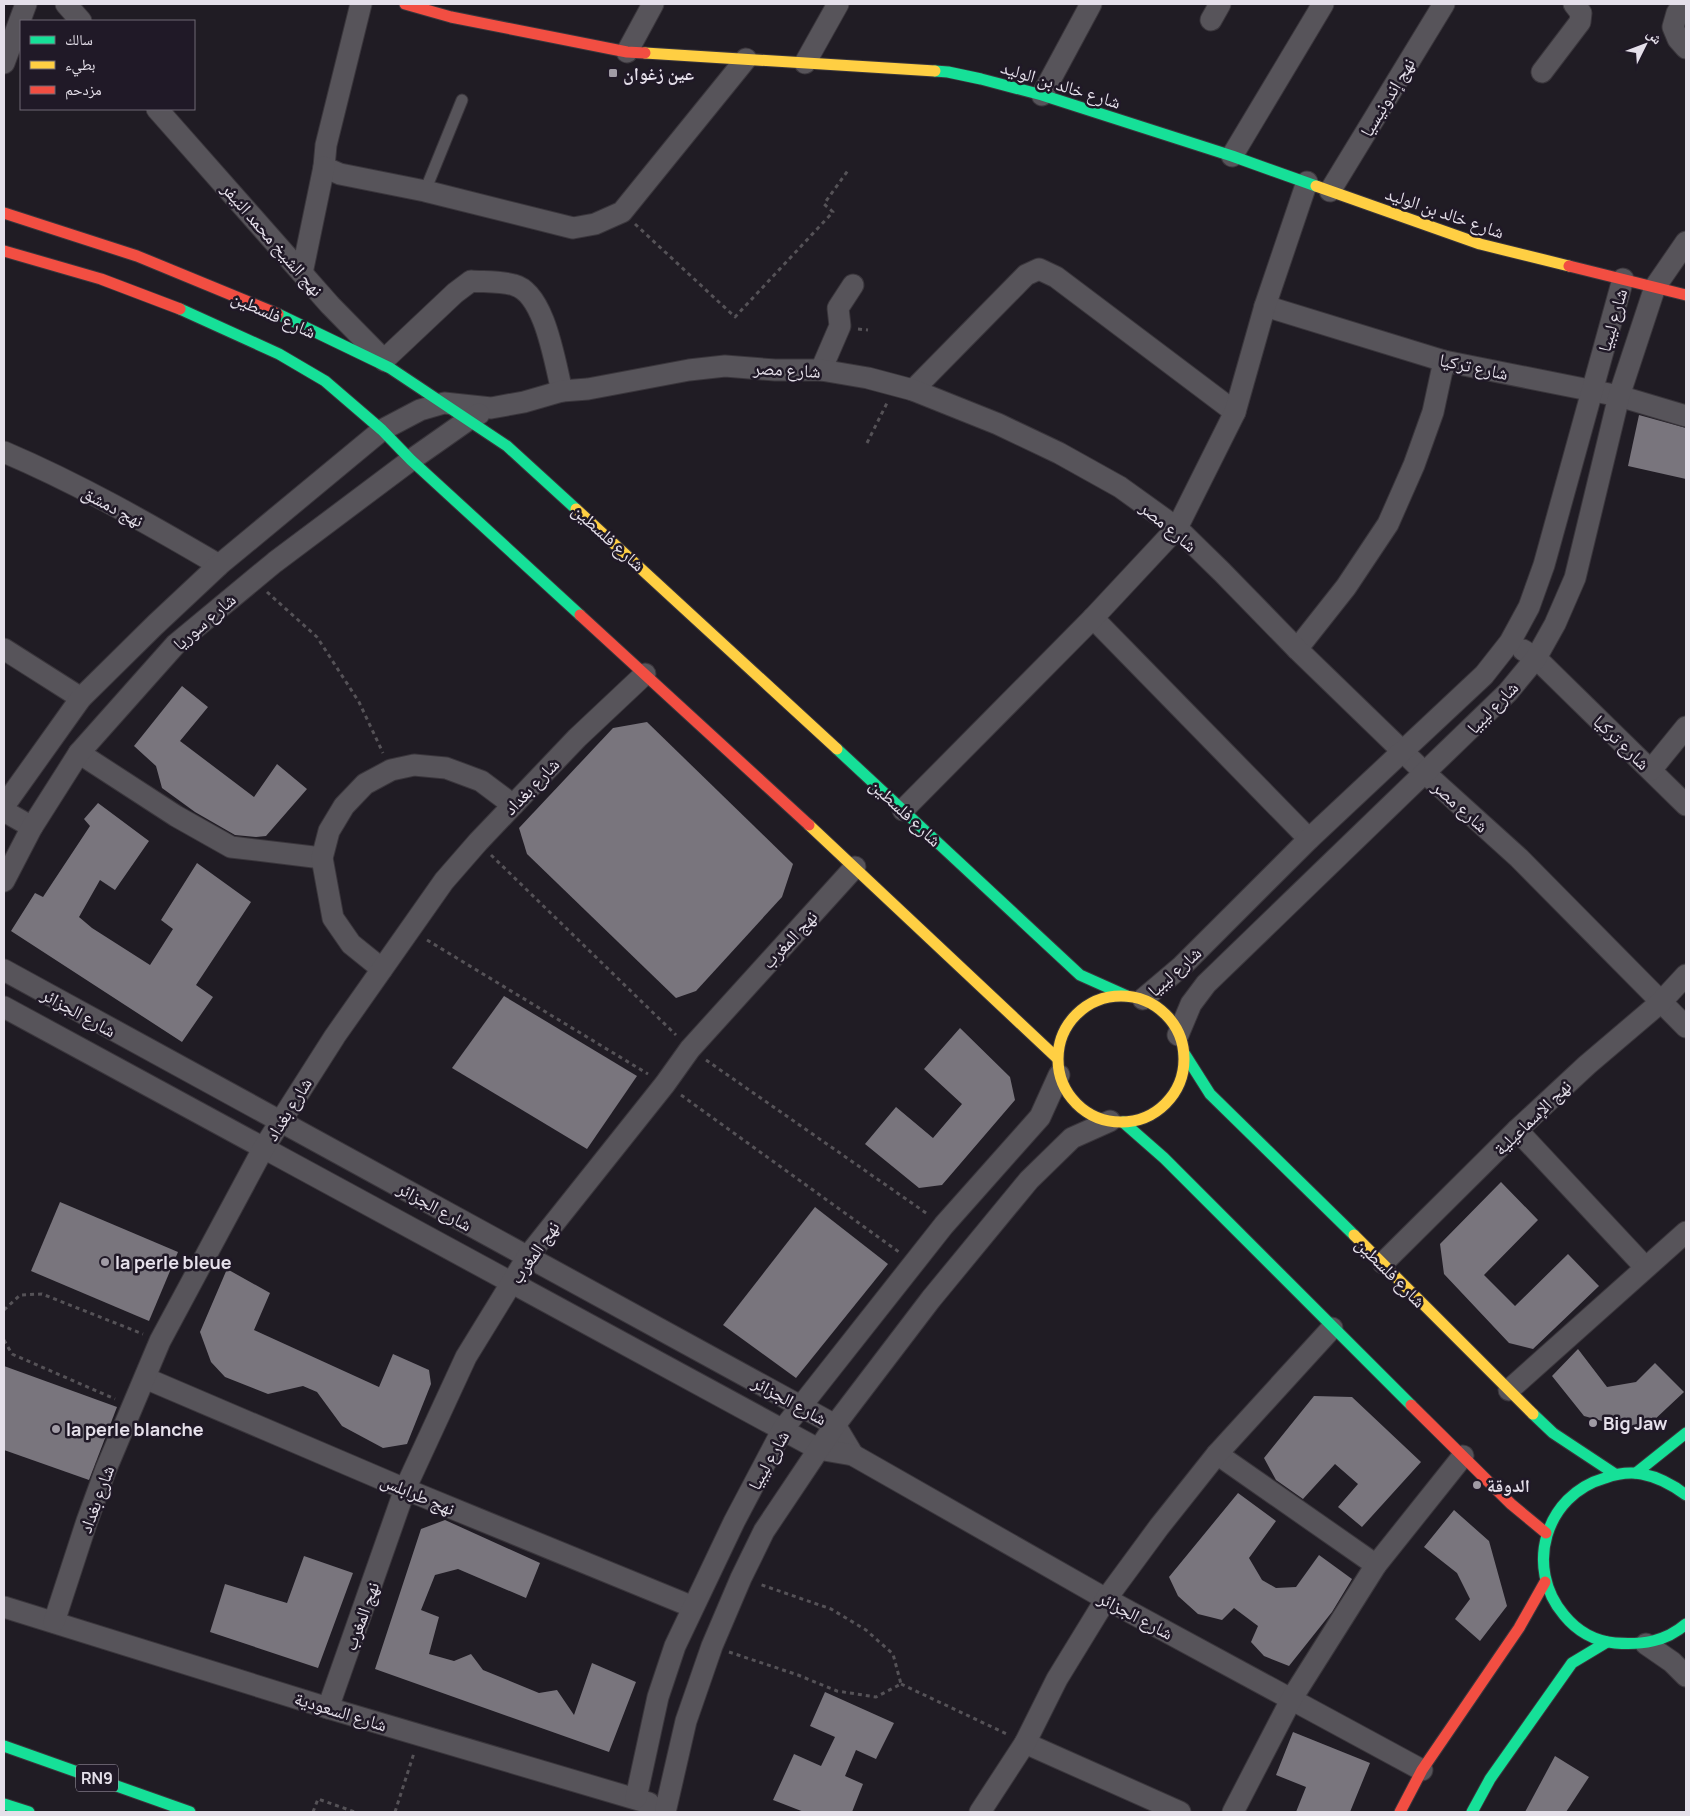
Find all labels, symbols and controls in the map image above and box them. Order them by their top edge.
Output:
legend [20,20,195,110]
north arrow [1620,20,1670,70]
text: ش [1643,24,1667,48]
text: سالك [65,29,93,50]
street label: نهج إندونيسيا [1354,53,1421,141]
text: بطيء [65,54,95,77]
street label: شارع خالد بن الوليد [998,54,1124,114]
place label: عين زغوان [623,61,694,85]
marker: عين زغوان [607,67,619,79]
text: مزدحم [65,79,102,100]
street label: نهج الشيخ محمد النيفر [216,176,329,302]
street label: شارع خالد بن الوليد [1382,180,1508,244]
street label: شارع فلسطين [228,285,320,343]
street label: شارع ليبيا [1592,286,1632,354]
street label: شارع تركيا [1437,347,1511,385]
street label: شارع مصر [752,355,821,383]
street label: نهج دمشق [78,480,148,533]
street label: شارع مصر [1135,495,1202,557]
street label: شارع فلسطين [568,498,650,576]
street label: شارع سوريا [168,587,240,655]
street label: شارع ليبيا [1461,675,1523,739]
street label: شارع تركيا [1589,709,1655,775]
street label: شارع بغداد [498,752,564,820]
street label: شارع فلسطين [865,773,947,851]
street label: شارع مصر [1427,774,1494,837]
street label: نهج المغرب [756,905,823,974]
street label: شارع ليبيا [1142,941,1206,1001]
street label: شارع الجزائر [37,981,121,1042]
street label: شارع بغداد [259,1073,317,1145]
street label: نهج الإسماعيلية [1488,1074,1577,1161]
street label: شارع الجزائر [393,1175,477,1236]
street label: نهج المغرب [504,1216,565,1289]
street label: شارع فلسطين [1351,1232,1431,1312]
place label: la perle bleue [115,1250,232,1274]
marker: la perle bleue [99,1256,111,1268]
street label: شارع الجزائر [748,1369,832,1430]
place label: Big Jaw [1603,1411,1668,1435]
place label: la perle blanche [66,1417,204,1441]
marker: Big Jaw [1587,1417,1599,1429]
marker: la perle blanche [50,1423,62,1435]
street label: شارع ليبيا [742,1426,794,1494]
street label: شارع بغداد [73,1462,119,1536]
street label: نهج طرابلس [377,1468,459,1521]
place label: الدوقة [1487,1473,1530,1497]
marker: الدوقة [1471,1479,1483,1491]
street label: نهج المغرب [337,1578,385,1654]
street label: شارع الجزائر [1093,1585,1178,1645]
street label: شارع السعودية [292,1686,390,1736]
road number: RN9 [76,1765,118,1792]

